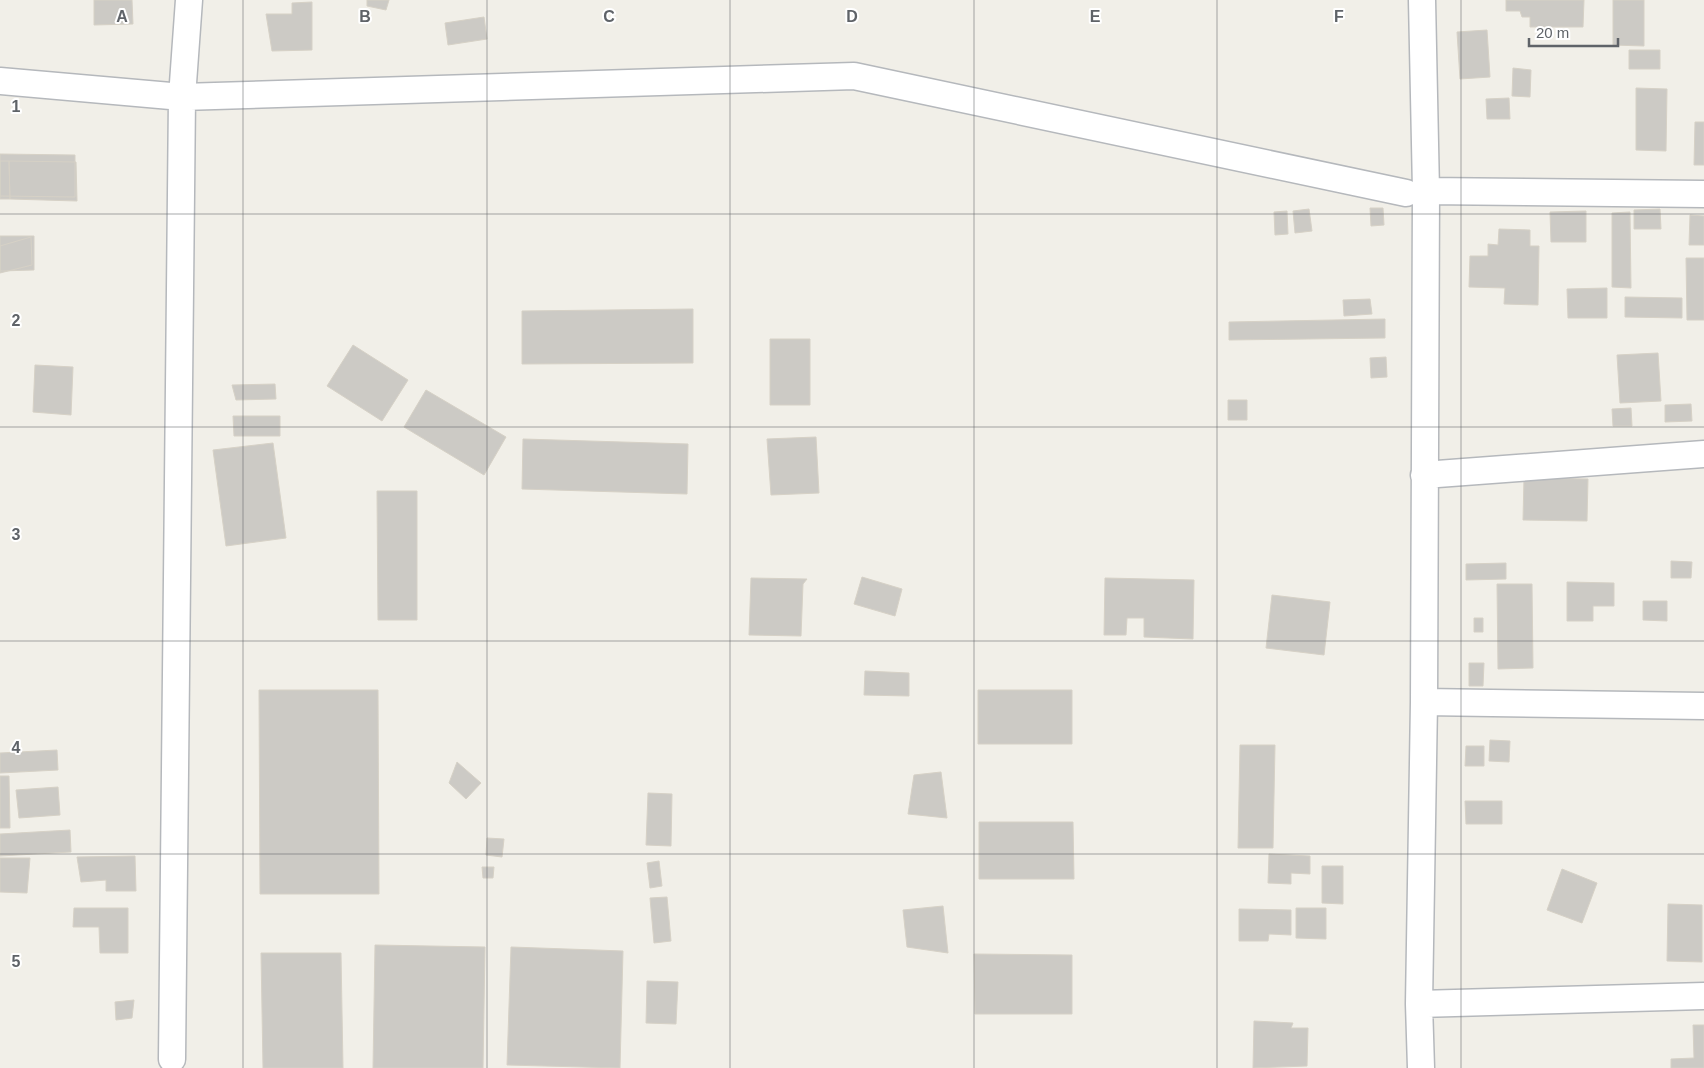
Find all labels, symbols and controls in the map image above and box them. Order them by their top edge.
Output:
text: A [116,8,128,25]
text: B [359,8,371,25]
text: C [603,8,615,25]
text: D [846,8,858,25]
text: E [1090,8,1101,25]
text: F [1334,8,1344,25]
scale bar [1529,15,1618,47]
text: 20 m [1536,24,1569,41]
text: 1 [12,98,21,115]
text: 2 [12,312,21,329]
text: 3 [12,526,21,543]
text: 4 [12,739,21,756]
text: 5 [12,953,21,970]

